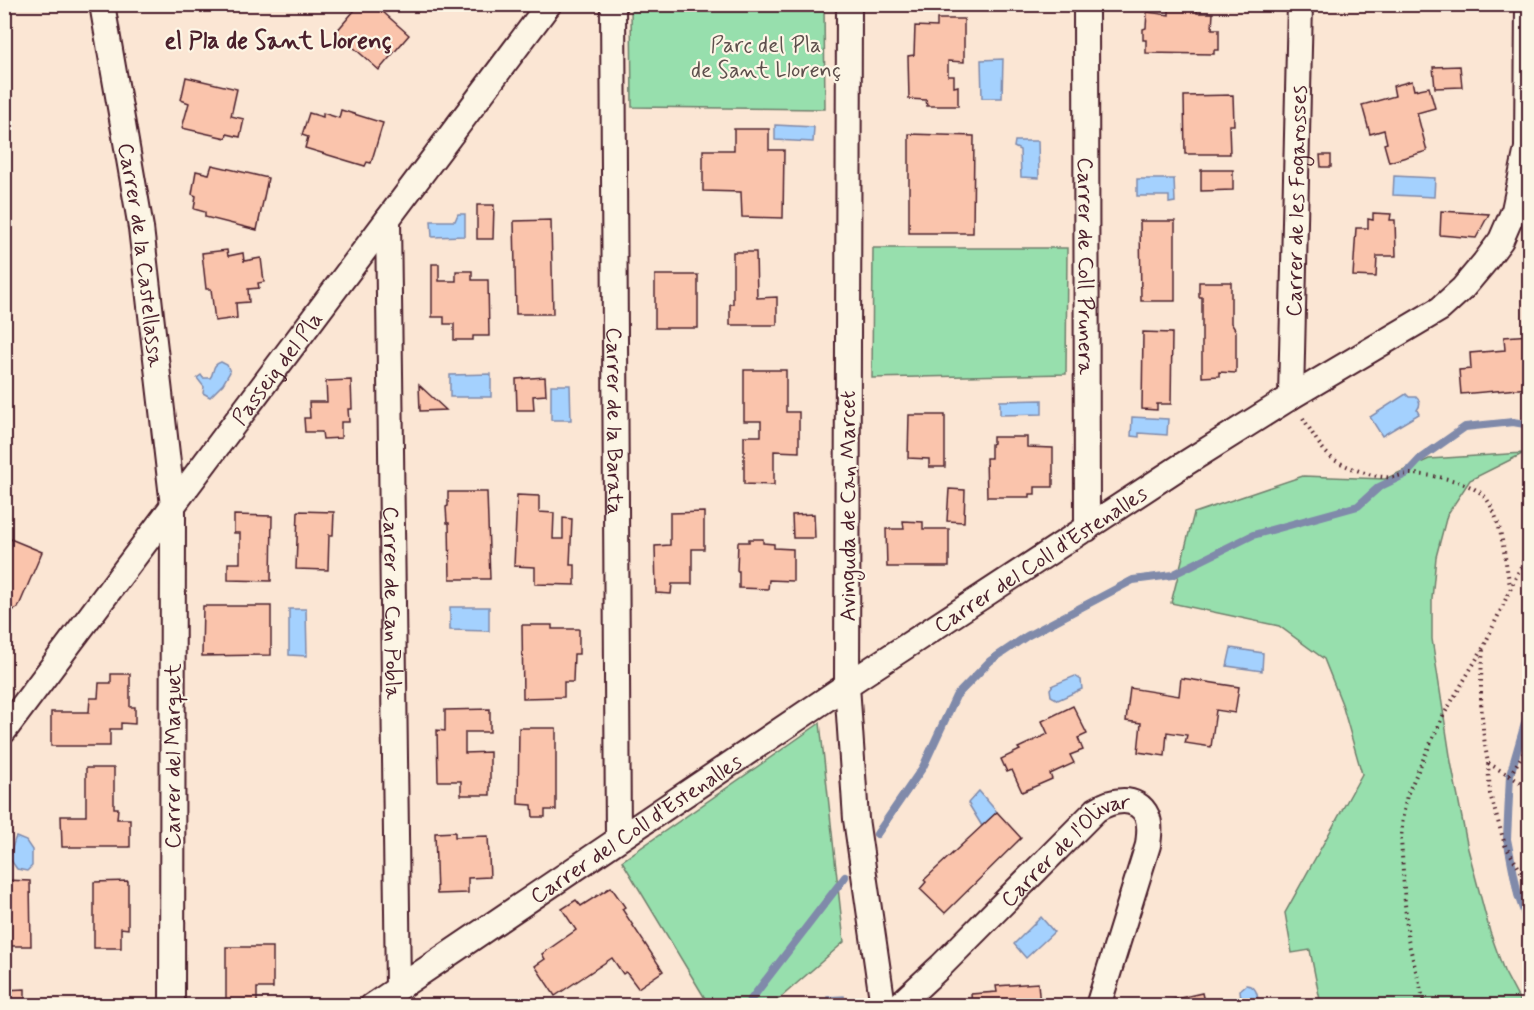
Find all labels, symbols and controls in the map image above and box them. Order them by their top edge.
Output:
district label: el Pla de Sant Llorenç [165,26,392,57]
park label: Parc del Pla de Sant Llorenç [691,32,841,85]
street label: Carrer de les Fogarosses [1281,85,1316,317]
street label: Carrer de la Castellassa [110,141,169,369]
street label: Carrer de Coll Prunera [1070,157,1099,376]
street label: Passeig del Pla [226,306,330,431]
street label: Carrer de la Barata [599,327,628,515]
street label: Avinguda de Can Marcet [835,391,866,621]
street label: Carrer del Coll d'Estenalles [929,480,1153,640]
street label: Carrer de Can Pobla [376,506,406,701]
street label: Carrer del Marquet [160,663,188,849]
street label: Carrer del Coll d'Estenalles [525,748,748,911]
street label: Carrer de l'Olivar [995,789,1131,914]

